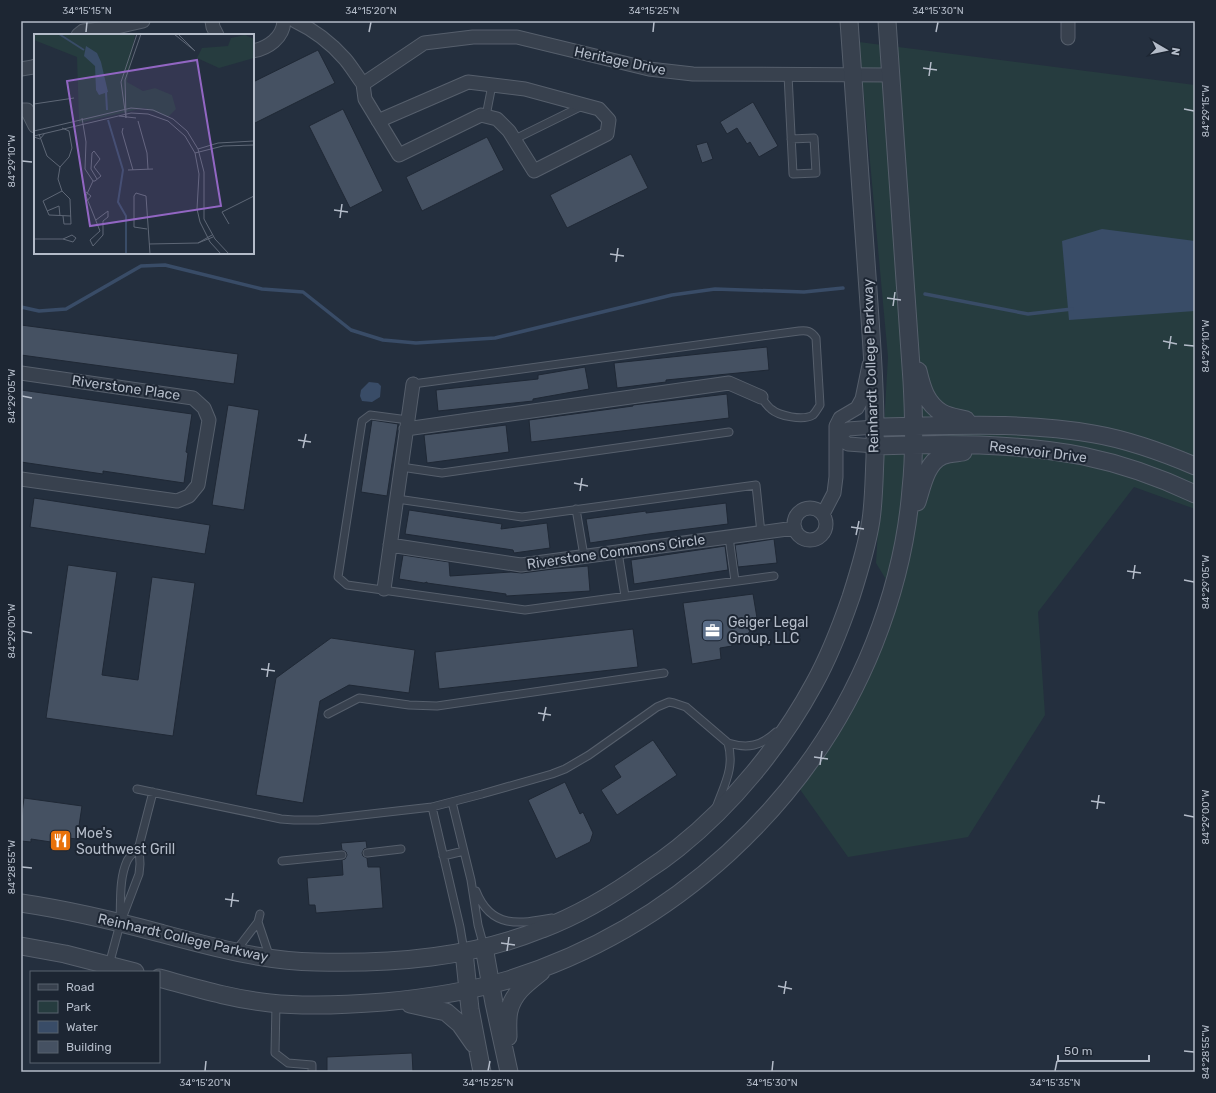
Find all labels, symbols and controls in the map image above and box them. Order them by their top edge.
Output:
text: 34°15'15"N [62,5,112,17]
text: 34°15'20"N [345,5,397,17]
text: 34°15'25"N [629,5,680,17]
text: 34°15'30"N [912,5,964,17]
north arrow [1146,30,1186,70]
inset map [34,34,254,254]
street label: Heritage Drive [573,43,667,79]
text: N [1168,47,1182,56]
text: 84°29'15"W [1200,85,1212,137]
text: 84°29'10"W [6,135,18,187]
street label: Reinhardt College Parkway [859,278,883,454]
text: 84°29'10"W [1200,320,1212,372]
text: 84°29'05"W [6,369,18,423]
street label: Riverstone Place [71,372,181,404]
street label: Reservoir Drive [988,438,1088,466]
street label: Riverstone Commons Circle [526,531,706,573]
text: 84°29'05"W [1200,555,1212,609]
text: 84°29'00"W [6,604,18,658]
place label: Geiger Legal Group, LLC [728,614,808,647]
office icon: Geiger Legal Group, LLC [699,617,725,643]
text: 84°29'00"W [1200,790,1212,844]
place label: Moe's Southwest Grill [76,825,175,858]
restaurant icon: Moe's Southwest Grill [47,828,73,854]
text: 84°28'55"W [6,840,18,894]
street label: Reinhardt College Parkway [96,910,270,966]
legend [30,971,160,1063]
text: Road [66,980,94,994]
text: Park [66,1000,92,1014]
text: Water [66,1020,98,1034]
text: 84°28'55"W [1200,1025,1212,1079]
scale bar [1058,1037,1149,1063]
text: Building [66,1040,112,1054]
text: 50 m [1064,1044,1092,1058]
text: 34°15'20"N [179,1077,231,1089]
text: 34°15'25"N [463,1077,514,1089]
text: 34°15'30"N [746,1077,798,1089]
text: 34°15'35"N [1029,1077,1081,1089]

